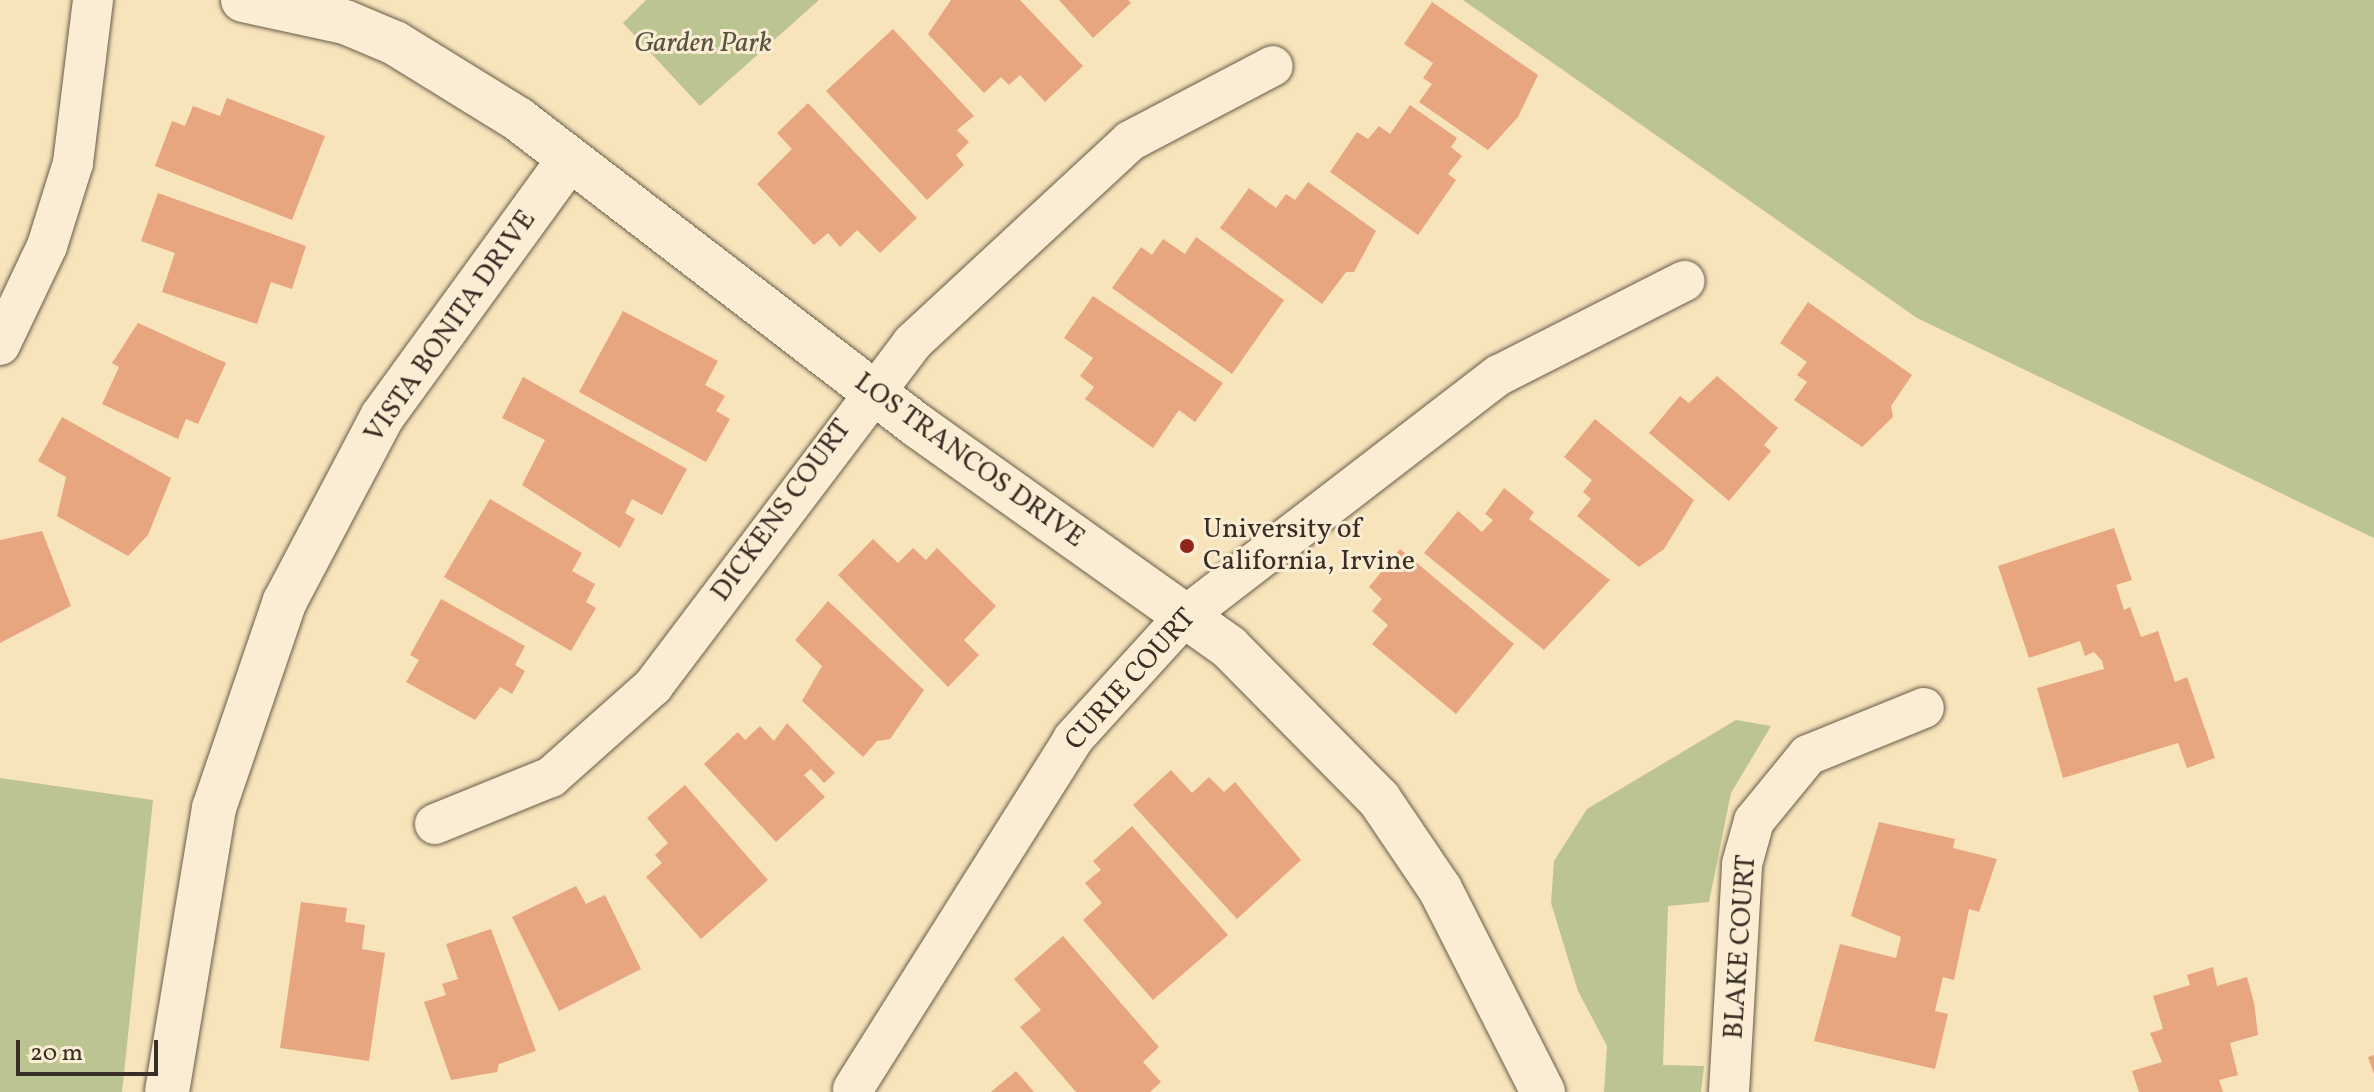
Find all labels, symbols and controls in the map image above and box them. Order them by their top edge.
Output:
park label: Garden Park [634,27,772,61]
street label: VISTA BONITA DRIVE [358,204,544,450]
street label: LOS TRANCOS DRIVE [847,366,1091,556]
street label: DICKENS COURT [705,413,859,609]
place label: University of California, Irvine [1203,513,1415,579]
marker: University of California, Irvine [1178,537,1196,555]
street label: CURIE COURT [1059,602,1203,758]
street label: BLAKE COURT [1718,854,1764,1040]
scale bar [20,1024,162,1074]
text: 20 m [30,1037,83,1071]

